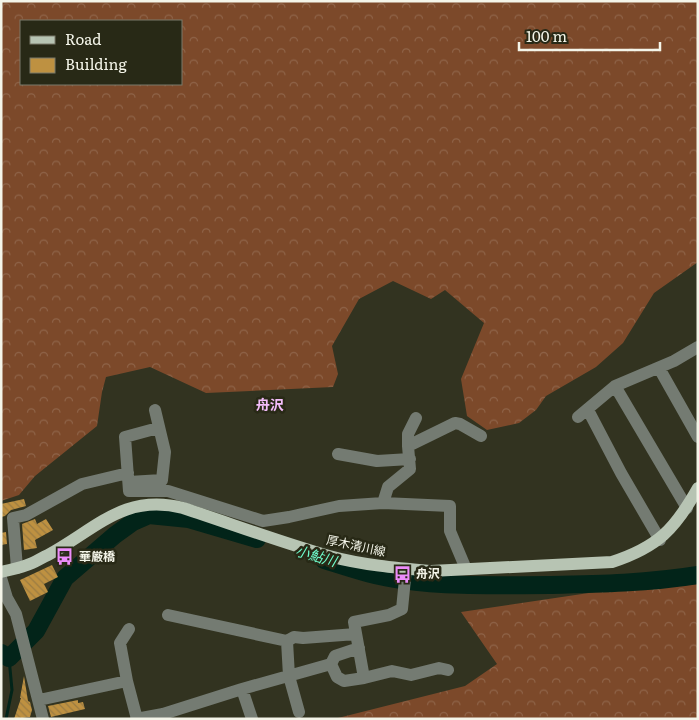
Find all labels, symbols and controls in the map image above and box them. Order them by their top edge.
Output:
legend [20,20,182,85]
scale bar [519,20,660,52]
text: 100 m [526,24,567,47]
text: Road [65,27,101,50]
text: Building [65,52,127,75]
district label: 舟沢 [256,394,284,414]
street label: 厚木清川線 [325,530,387,560]
water label: 小鮎川 [293,540,341,571]
bus stop icon: 華厳橋 [55,547,75,567]
place label: 華厳橋 [79,547,116,565]
bus stop icon: 舟沢 [392,564,412,584]
place label: 舟沢 [416,564,440,582]

